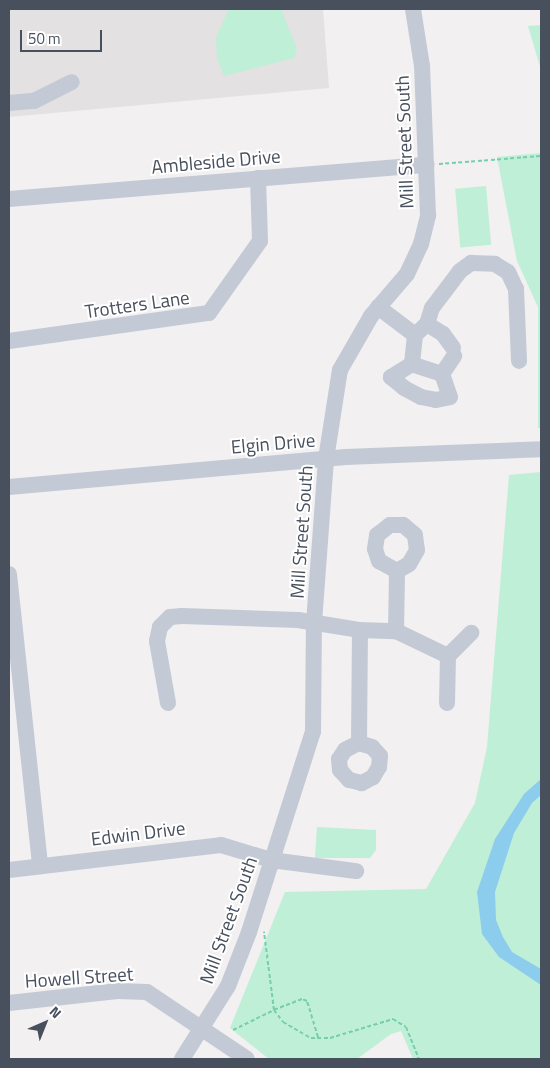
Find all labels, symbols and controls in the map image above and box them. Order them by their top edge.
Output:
scale bar [22,20,105,52]
text: 50 m [28,27,61,50]
street label: Mill Street South [390,75,418,209]
street label: Ambleside Drive [150,144,282,178]
street label: Trotters Lane [83,285,191,323]
street label: Elgin Drive [230,428,316,458]
street label: Mill Street South [285,465,317,599]
street label: Edwin Drive [89,816,187,850]
street label: Mill Street South [194,853,262,987]
street label: Howell Street [24,962,134,992]
north arrow [20,998,70,1048]
text: N [45,1001,67,1023]

